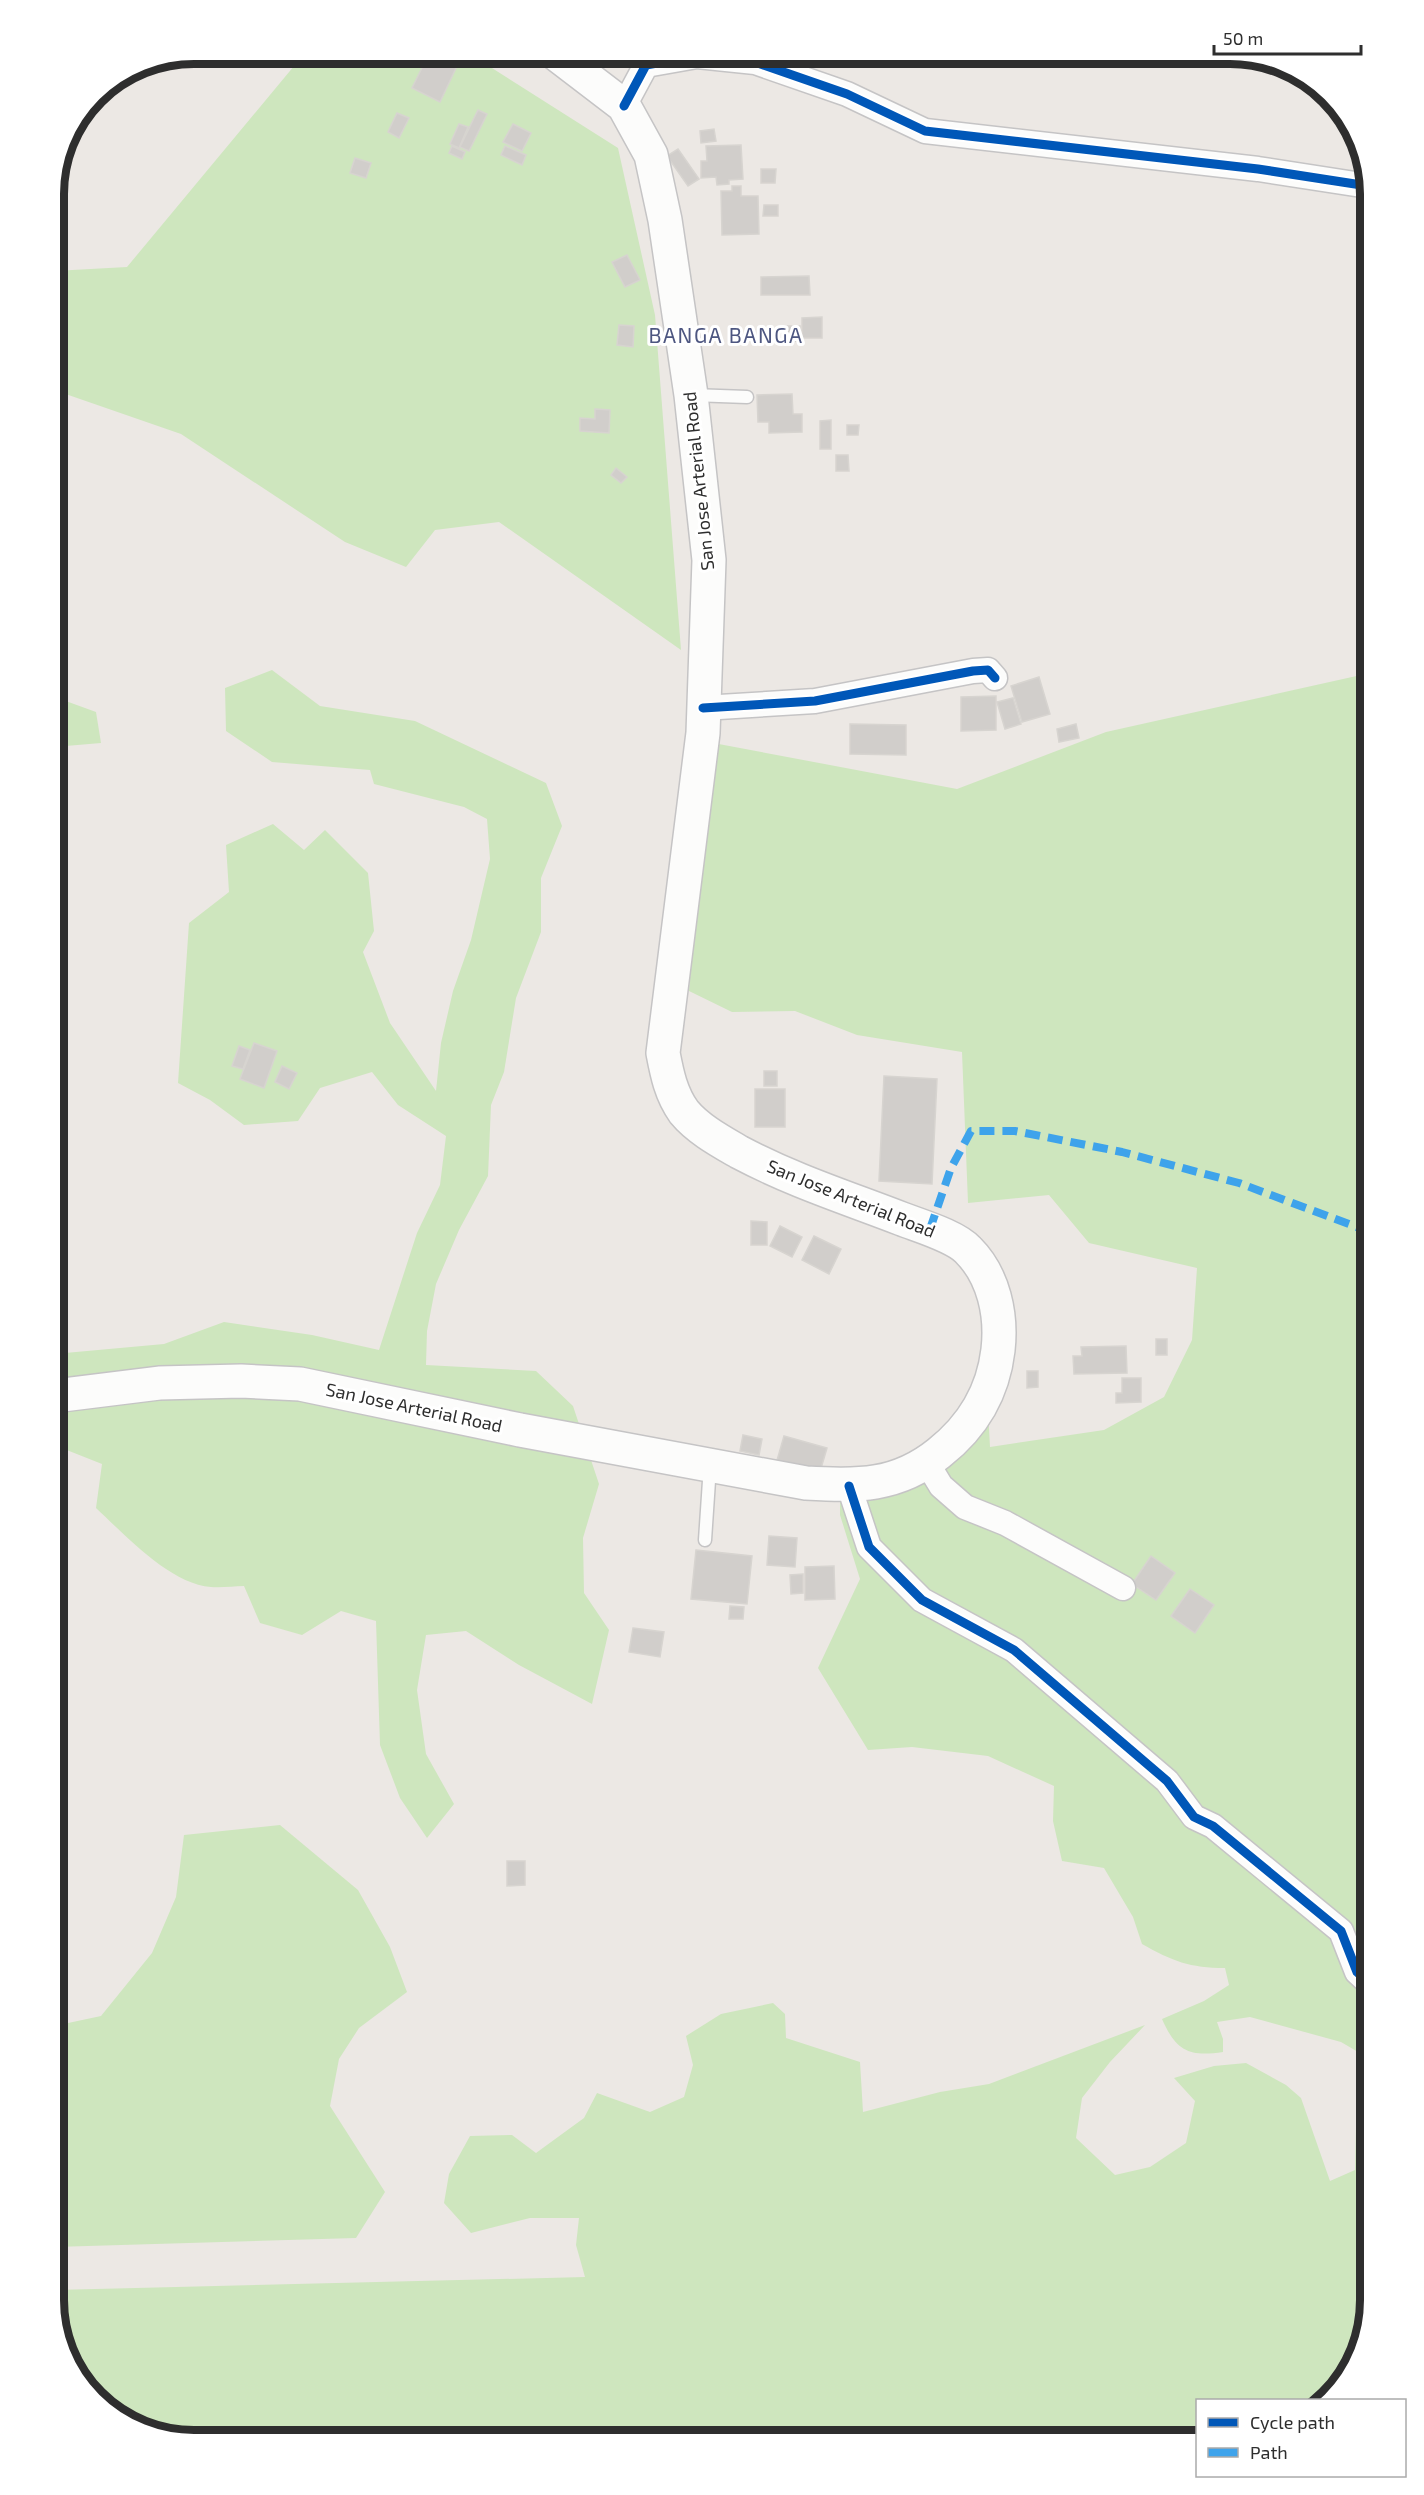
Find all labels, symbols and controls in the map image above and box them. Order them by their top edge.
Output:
scale bar [1214,18,1361,56]
text: 50 m [1223,27,1263,49]
district label: BANGA BANGA [649,322,803,347]
street label: San Jose Arterial Road [678,391,718,572]
street label: San Jose Arterial Road [764,1154,939,1242]
street label: San Jose Arterial Road [324,1378,504,1436]
legend [1196,2399,1406,2477]
text: Cycle path [1250,2411,1335,2433]
text: Path [1250,2441,1288,2463]

